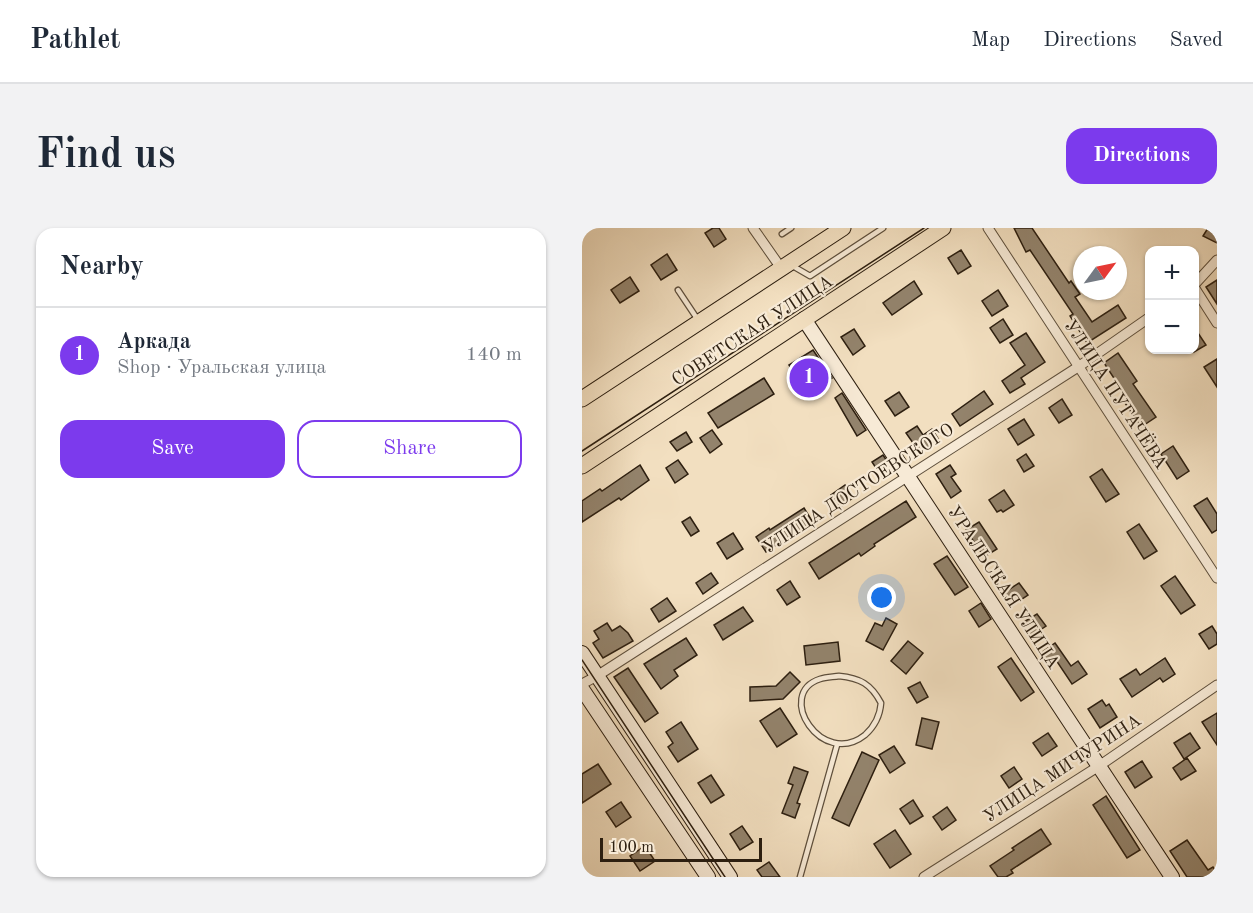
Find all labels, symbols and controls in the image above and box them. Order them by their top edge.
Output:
text: Pathlet [30,27,121,55]
text: Map [971,30,1010,51]
text: Directions [1043,30,1137,51]
text: Saved [1170,30,1223,51]
button: Directions [1066,128,1217,184]
text: Find us [36,135,175,177]
north arrow [1073,246,1127,300]
map controls [1145,246,1199,354]
button: + [1145,246,1199,300]
text: Nearby [60,254,144,280]
street label: СОВЕТСКАЯ УЛИЦА [669,272,836,389]
button: − [1145,300,1199,354]
street label: УЛИЦА ПУГАЧЁВА [1060,315,1173,473]
text: Аркада [117,331,191,353]
text: 1 [74,345,85,365]
text: 140 m [466,345,522,365]
pin: 1 [790,356,828,400]
text: Shop · Уральская улица [117,358,326,378]
button: Save [60,420,285,478]
button: Share [297,420,522,478]
street label: УЛИЦА ДОСТОЕВСКОГО [760,420,957,557]
street label: УРАЛЬСКАЯ УЛИЦА [944,503,1063,672]
your location [867,583,896,612]
street label: УЛИЦА МИЧУРИНА [981,711,1145,826]
scale bar [600,835,762,862]
text: 100 m [609,840,654,856]

